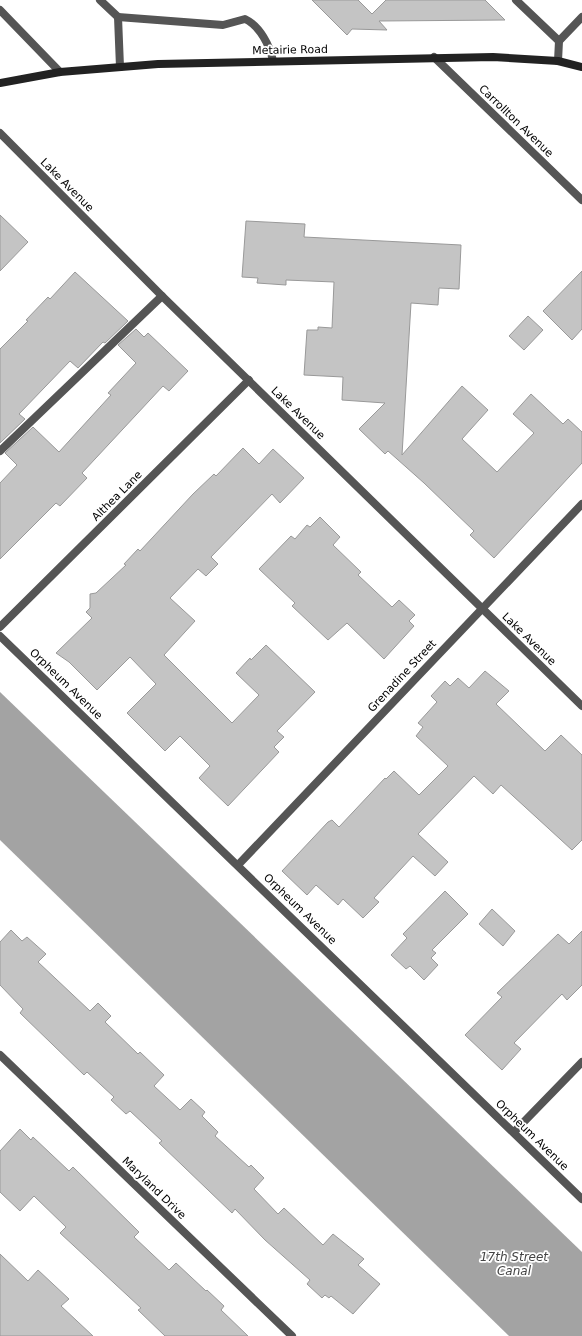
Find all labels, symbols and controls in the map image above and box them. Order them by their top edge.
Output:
street label: Metairie Road [252,43,328,57]
street label: Carrollton Avenue [476,82,556,160]
street label: Lake Avenue [38,156,97,215]
street label: Lake Avenue [268,384,328,442]
street label: Althea Lane [89,468,145,524]
street label: Lake Avenue [499,610,559,668]
street label: Grenadine Street [365,637,439,715]
street label: Orpheum Avenue [27,646,105,722]
street label: Orpheum Avenue [261,871,339,947]
street label: Orpheum Avenue [493,1097,571,1173]
street label: Maryland Drive [119,1154,189,1222]
water label: 17th Street Canal [480,1250,549,1278]

